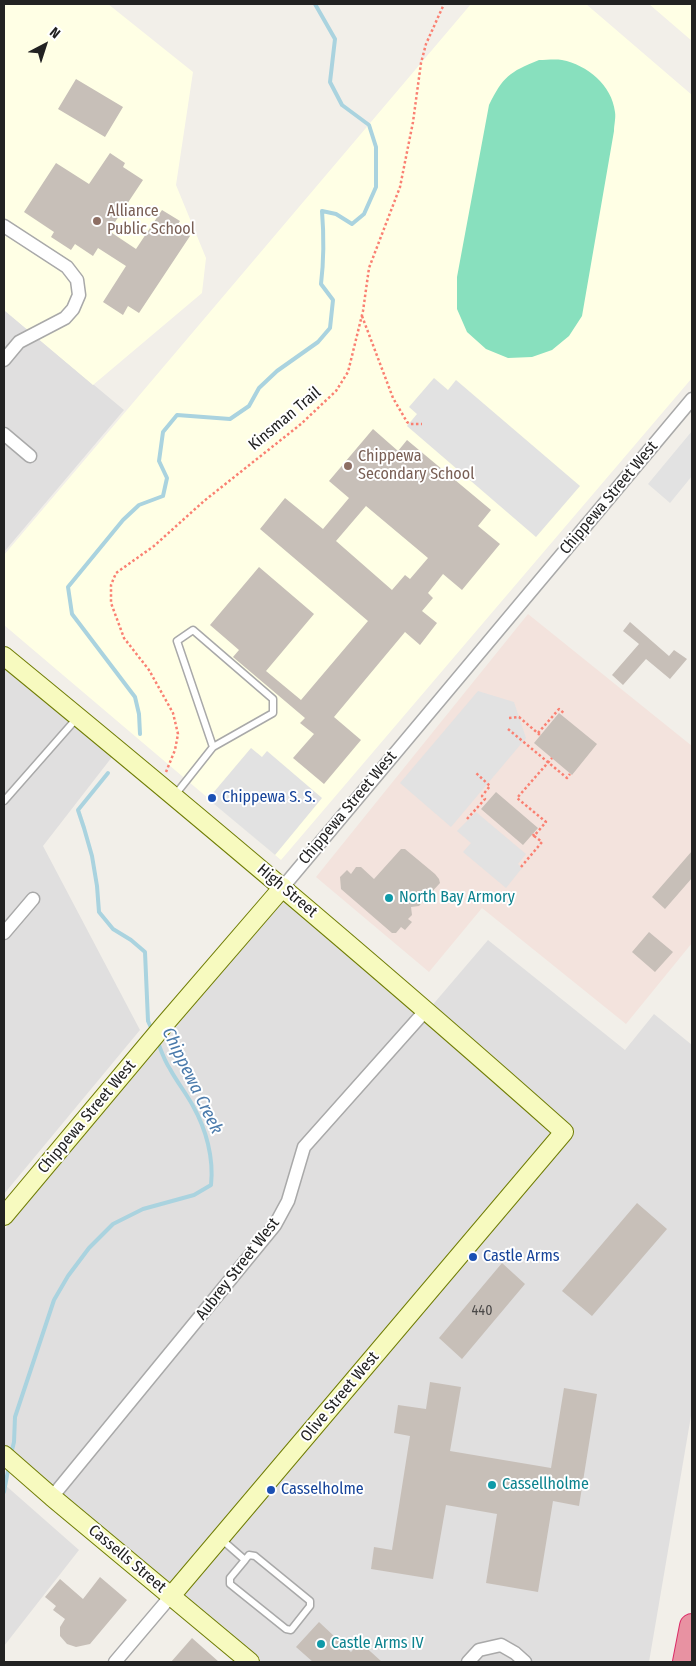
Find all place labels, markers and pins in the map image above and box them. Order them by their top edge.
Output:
place label: Alliance Public School [107,202,195,240]
marker: Alliance Public School [91,215,103,227]
place label: Chippewa Secondary School [358,447,474,485]
marker: Chippewa Secondary School [342,460,354,472]
place label: Chippewa S. S. [222,788,316,808]
marker: Chippewa S. S. [206,792,218,804]
place label: North Bay Armory [399,888,515,908]
marker: North Bay Armory [383,892,395,904]
place label: Castle Arms [483,1247,560,1267]
marker: Castle Arms [467,1251,479,1263]
place label: Cassellholme [502,1475,589,1495]
marker: Cassellholme [486,1479,498,1491]
place label: Casselholme [281,1480,364,1500]
marker: Casselholme [265,1484,277,1496]
place label: Castle Arms IV [331,1634,424,1654]
marker: Castle Arms IV [315,1638,327,1650]

